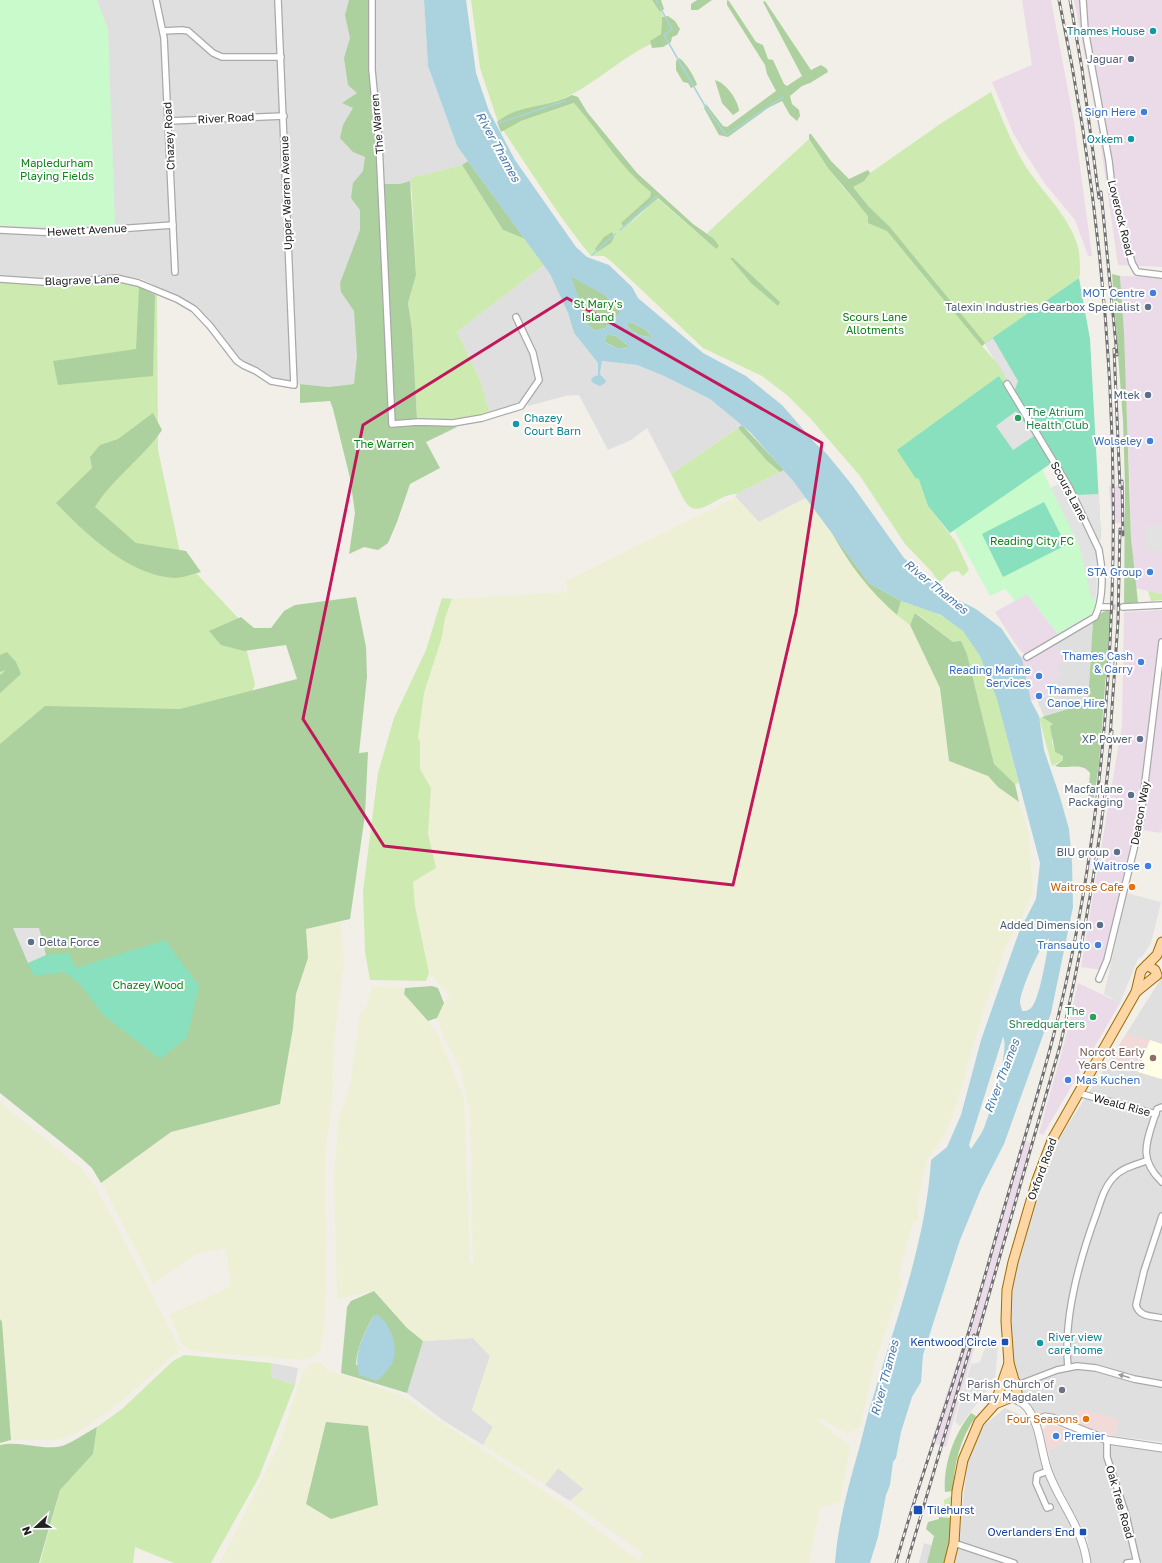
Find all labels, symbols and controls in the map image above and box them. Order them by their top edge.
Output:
place label: Thames House [1067,24,1145,37]
marker: Thames House [1148,26,1158,36]
place label: Jaguar [1087,52,1124,65]
marker: Jaguar [1126,54,1136,64]
street label: The Warren [367,93,386,155]
street label: Chazey Road [160,102,177,170]
place label: Sign Here [1084,105,1136,118]
marker: Sign Here [1139,107,1149,117]
water label: River Thames [473,109,524,185]
street label: River Road [197,110,255,125]
place label: Oxkem [1087,132,1123,145]
marker: Oxkem [1126,134,1136,144]
street label: Upper Warren Avenue [277,136,294,250]
park label: Mapledurham Playing Fields [20,156,94,182]
street label: Loverock Road [1106,179,1137,257]
street label: Hewett Avenue [47,221,127,238]
street label: Blagrave Lane [44,272,120,287]
place label: MOT Centre [1083,286,1145,299]
marker: MOT Centre [1148,288,1158,298]
park label: St Mary's Island [573,297,623,323]
place label: Talexin Industries Gearbox Specialist [945,300,1140,313]
marker: Talexin Industries Gearbox Specialist [1143,302,1153,312]
park label: Scours Lane Allotments [843,310,907,336]
place label: Mtek [1114,388,1140,401]
marker: Mtek [1143,390,1153,400]
place label: The Atrium Health Club [1026,405,1089,431]
place label: Chazey Court Barn [524,411,581,437]
marker: The Atrium Health Club [1013,413,1023,423]
marker: Chazey Court Barn [511,419,521,429]
place label: Wolseley [1094,434,1142,447]
marker: Wolseley [1145,436,1155,446]
park label: The Warren [354,437,414,450]
street label: Scours Lane [1048,459,1090,522]
park label: Reading City FC [990,534,1074,547]
water label: River Thames [901,556,972,617]
place label: STA Group [1087,565,1142,578]
marker: STA Group [1145,567,1155,577]
place label: Thames Cash & Carry [1062,649,1133,675]
marker: Thames Cash & Carry [1136,657,1146,667]
place label: Reading Marine Services [949,663,1031,689]
marker: Reading Marine Services [1034,671,1044,681]
place label: Thames Canoe Hire [1047,683,1105,709]
marker: Thames Canoe Hire [1034,691,1044,701]
place label: XP Power [1082,732,1133,745]
marker: XP Power [1135,734,1145,744]
street label: Deacon Way [1127,780,1152,846]
place label: Macfarlane Packaging [1064,782,1123,808]
marker: Macfarlane Packaging [1126,790,1136,800]
place label: BIU group [1056,845,1109,858]
marker: BIU group [1112,847,1122,857]
place label: Waitrose [1093,859,1140,872]
marker: Waitrose [1143,861,1153,871]
place label: Waitrose Cafe [1051,880,1124,893]
marker: Waitrose Cafe [1127,882,1137,892]
place label: Added Dimension [1000,918,1092,931]
marker: Added Dimension [1095,920,1105,930]
place label: Delta Force [39,935,99,948]
marker: Delta Force [26,937,36,947]
place label: Transauto [1037,938,1090,951]
marker: Transauto [1093,940,1103,950]
park label: Chazey Wood [112,978,184,991]
place label: The Shredquarters [1009,1004,1085,1030]
marker: The Shredquarters [1088,1012,1098,1022]
water label: River Thames [981,1036,1023,1115]
place label: Norcot Early Years Centre [1078,1045,1145,1071]
marker: Norcot Early Years Centre [1148,1053,1158,1063]
place label: Mas Kuchen [1076,1073,1140,1086]
marker: Mas Kuchen [1063,1075,1073,1085]
street label: Weald Rise [1092,1091,1152,1118]
street label: Oxford Road [1024,1136,1059,1202]
place label: River view care home [1048,1330,1103,1356]
place label: Kentwood Circle [910,1335,997,1348]
marker: Kentwood Circle [1000,1337,1010,1347]
water label: River Thames [867,1338,902,1418]
marker: River view care home [1035,1338,1045,1348]
one-way arrow [1118,1373,1130,1379]
place label: Parish Church of St Mary Magdalen [959,1377,1054,1403]
marker: Parish Church of St Mary Magdalen [1057,1385,1067,1395]
place label: Four Seasons [1007,1412,1078,1425]
marker: Four Seasons [1081,1414,1091,1424]
place label: Premier [1064,1429,1106,1442]
marker: Premier [1051,1431,1061,1441]
street label: Oak Tree Road [1104,1464,1137,1540]
place label: Tilehurst [927,1503,975,1516]
marker: Tilehurst [912,1504,924,1516]
north arrow [16,1507,56,1547]
text: N [19,1525,34,1537]
place label: Overlanders End [987,1525,1075,1538]
marker: Overlanders End [1078,1527,1088,1537]

